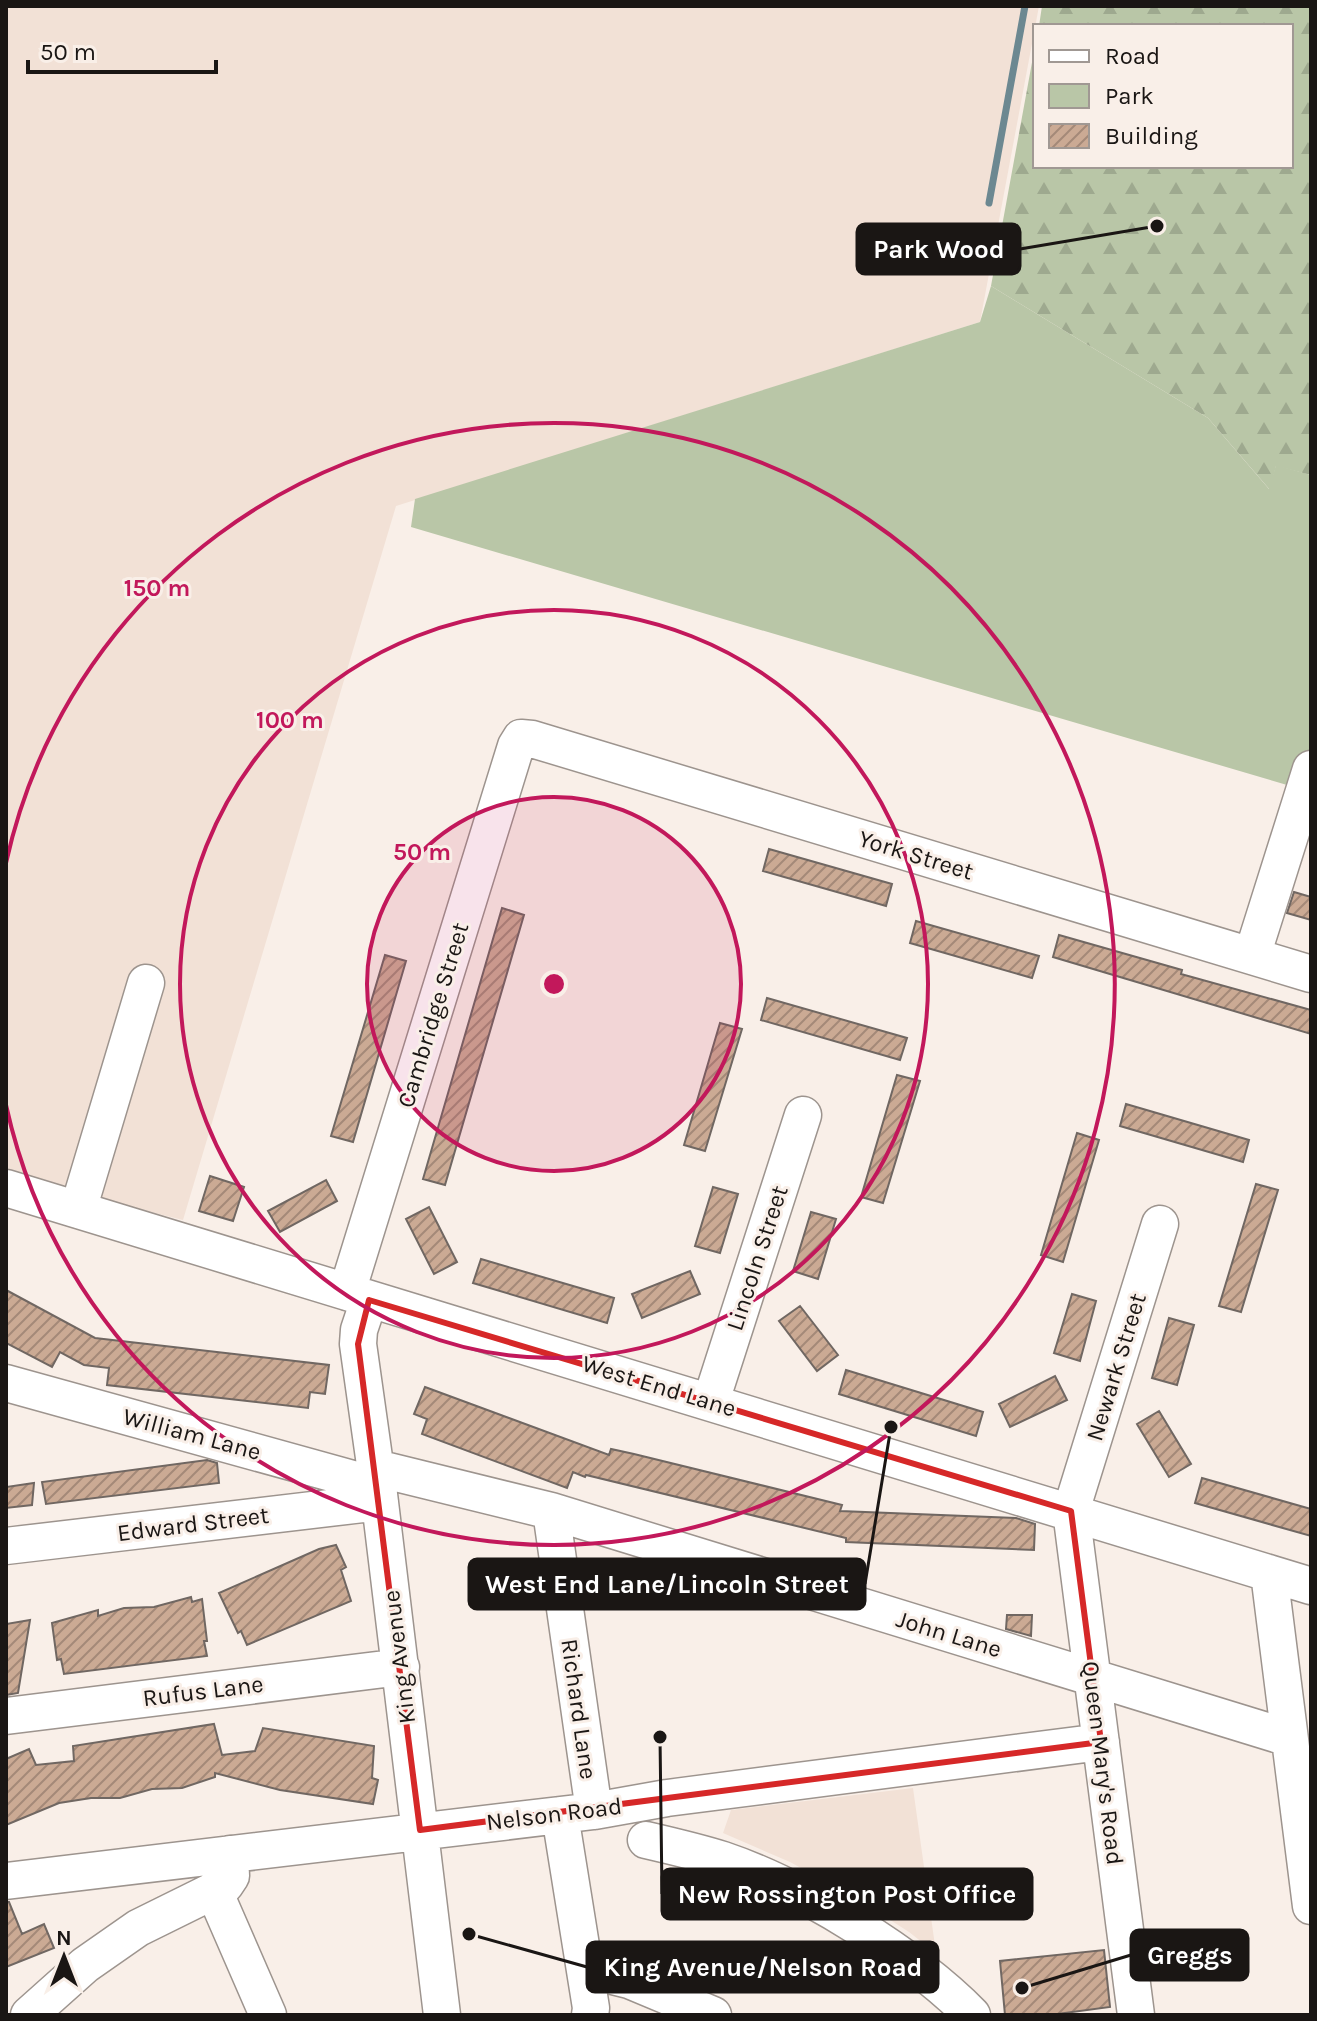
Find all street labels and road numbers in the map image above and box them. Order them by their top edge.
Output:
street label: York Street [855,824,977,886]
street label: Cambridge Street [392,919,474,1111]
street label: Lincoln Street [720,1182,794,1334]
street label: Newark Street [1080,1290,1152,1444]
street label: West End Lane [579,1349,739,1423]
street label: William Lane [120,1402,264,1466]
street label: Edward Street [115,1501,271,1547]
street label: King Avenue [377,1589,421,1725]
street label: John Lane [893,1605,1005,1663]
street label: Richard Lane [555,1637,603,1781]
street label: Queen Mary's Road [1077,1659,1129,1867]
street label: Rufus Lane [141,1670,265,1712]
street label: Nelson Road [484,1792,624,1836]

